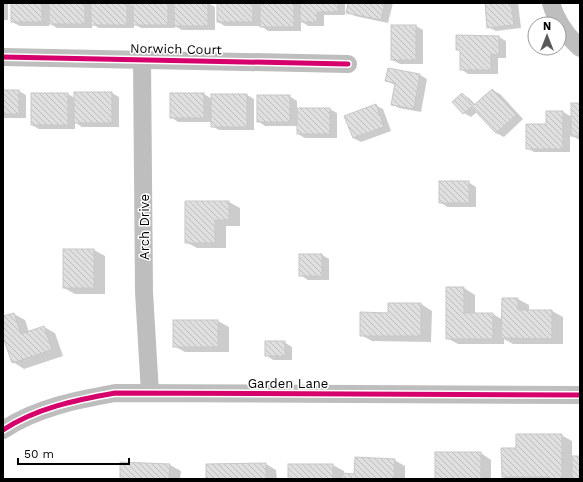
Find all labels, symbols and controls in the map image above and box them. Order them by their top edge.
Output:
north arrow [527,16,567,56]
text: N [543,20,551,33]
street label: Norwich Court [130,41,223,57]
street label: Arch Drive [137,194,152,260]
street label: Garden Lane [248,376,328,391]
scale bar [18,440,129,466]
text: 50 m [24,447,54,461]

